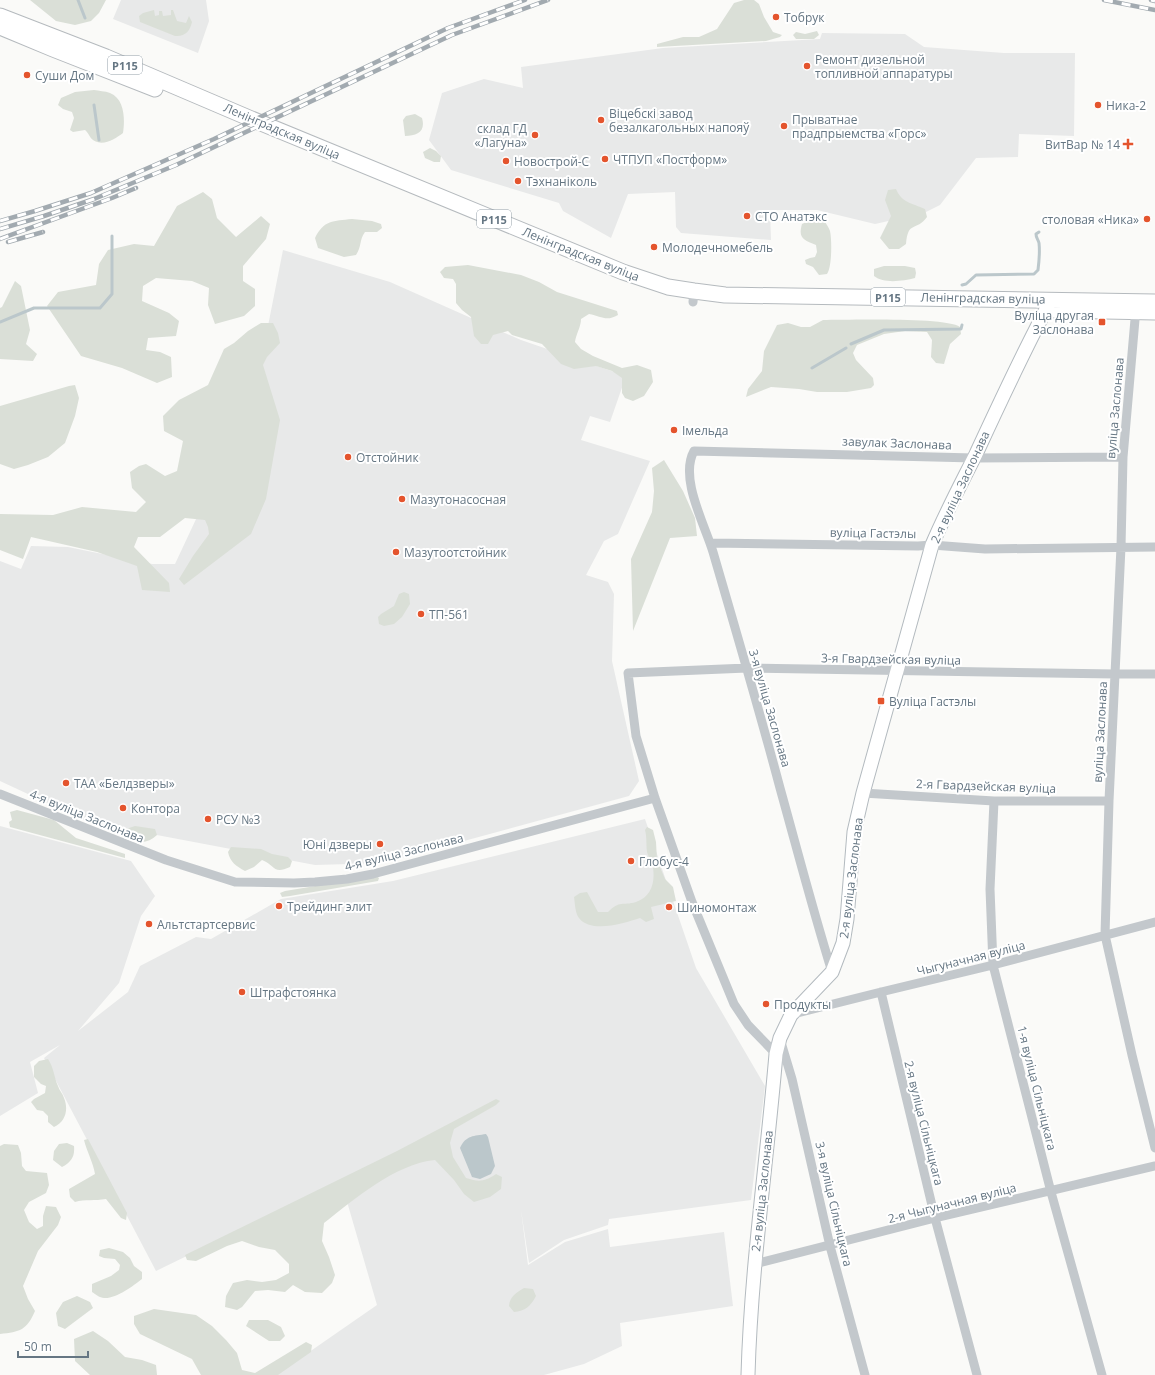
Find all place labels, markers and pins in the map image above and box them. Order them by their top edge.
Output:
place label: Тобрук [784,9,825,26]
marker: Тобрук [771,12,781,22]
place label: Ремонт дизельной топливной аппаратуры [815,51,953,82]
marker: Ремонт дизельной топливной аппаратуры [802,61,812,71]
place label: Суши Дом [35,67,94,84]
marker: Суши Дом [22,70,32,80]
place label: Ника-2 [1106,97,1146,114]
marker: Ника-2 [1093,100,1103,110]
place label: Віцебскі завод безалкагольных напояў [609,105,750,136]
place label: Прыватнае прадпрыемства «Горс» [792,111,926,142]
marker: Віцебскі завод безалкагольных напояў [596,115,606,125]
place label: склад ГД «Лагуна» [475,120,527,151]
marker: Прыватнае прадпрыемства «Горс» [779,121,789,131]
marker: склад ГД «Лагуна» [530,130,540,140]
place label: ВитВар № 14 [1045,136,1120,153]
marker: ВитВар № 14 [1123,139,1133,149]
place label: ЧТПУП «Постформ» [613,151,727,168]
place label: Новострой-С [514,153,590,170]
marker: ЧТПУП «Постформ» [600,154,610,164]
marker: Новострой-С [501,156,511,166]
place label: Тэхнаніколь [526,173,597,190]
marker: Тэхнаніколь [513,176,523,186]
place label: СТО Анатэкс [755,208,827,225]
marker: СТО Анатэкс [742,211,752,221]
place label: столовая «Ника» [1042,211,1139,228]
marker: столовая «Ника» [1142,214,1152,224]
place label: Молодечномебель [662,239,773,256]
marker: Молодечномебель [649,242,659,252]
place label: Вуліца другая Заслонава [1014,307,1094,338]
marker: Вуліца другая Заслонава [1097,317,1107,327]
place label: Імельда [682,422,728,439]
marker: Імельда [669,425,679,435]
place label: Отстойник [356,449,419,466]
marker: Отстойник [343,452,353,462]
place label: Мазутонасосная [410,491,506,508]
marker: Мазутонасосная [397,494,407,504]
place label: Мазутоотстойник [404,544,507,561]
marker: Мазутоотстойник [391,547,401,557]
place label: ТП-561 [429,606,469,623]
marker: ТП-561 [416,609,426,619]
place label: Вуліца Гастэлы [889,693,976,710]
marker: Вуліца Гастэлы [876,696,886,706]
place label: ТАА «Белдзверы» [74,775,175,792]
marker: ТАА «Белдзверы» [61,778,71,788]
place label: Контора [131,800,180,817]
marker: Контора [118,803,128,813]
place label: РСУ №3 [216,811,261,828]
marker: РСУ №3 [203,814,213,824]
place label: Юні дзверы [303,836,372,853]
marker: Юні дзверы [375,839,385,849]
place label: Глобус-4 [639,853,689,870]
marker: Глобус-4 [626,856,636,866]
place label: Трейдинг элит [287,898,372,915]
place label: Шиномонтаж [677,899,757,916]
marker: Трейдинг элит [274,901,284,911]
marker: Шиномонтаж [664,902,674,912]
place label: Альтстартсервис [157,916,256,933]
marker: Альтстартсервис [144,919,154,929]
place label: Штрафстоянка [250,984,336,1001]
marker: Штрафстоянка [237,987,247,997]
place label: Продукты [774,996,831,1013]
marker: Продукты [761,999,771,1009]

